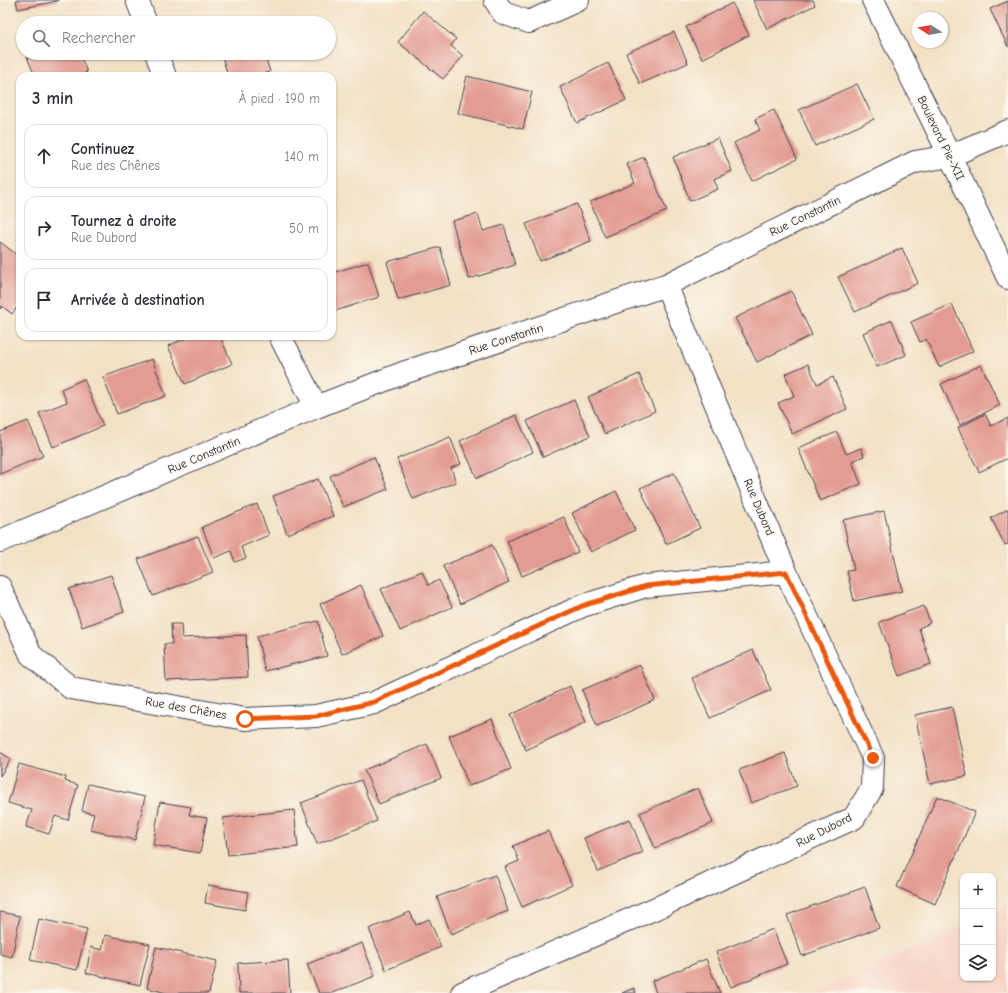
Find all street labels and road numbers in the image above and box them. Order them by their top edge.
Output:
street label: Boulevard Pie-XII [914,93,968,183]
street label: Rue Constantin [767,193,843,239]
street label: Rue Constantin [467,320,545,358]
street label: Rue Constantin [166,433,242,477]
street label: Rue Dubord [741,476,777,538]
street label: Rue des Chênes [144,694,228,722]
street label: Rue Dubord [794,810,854,850]

